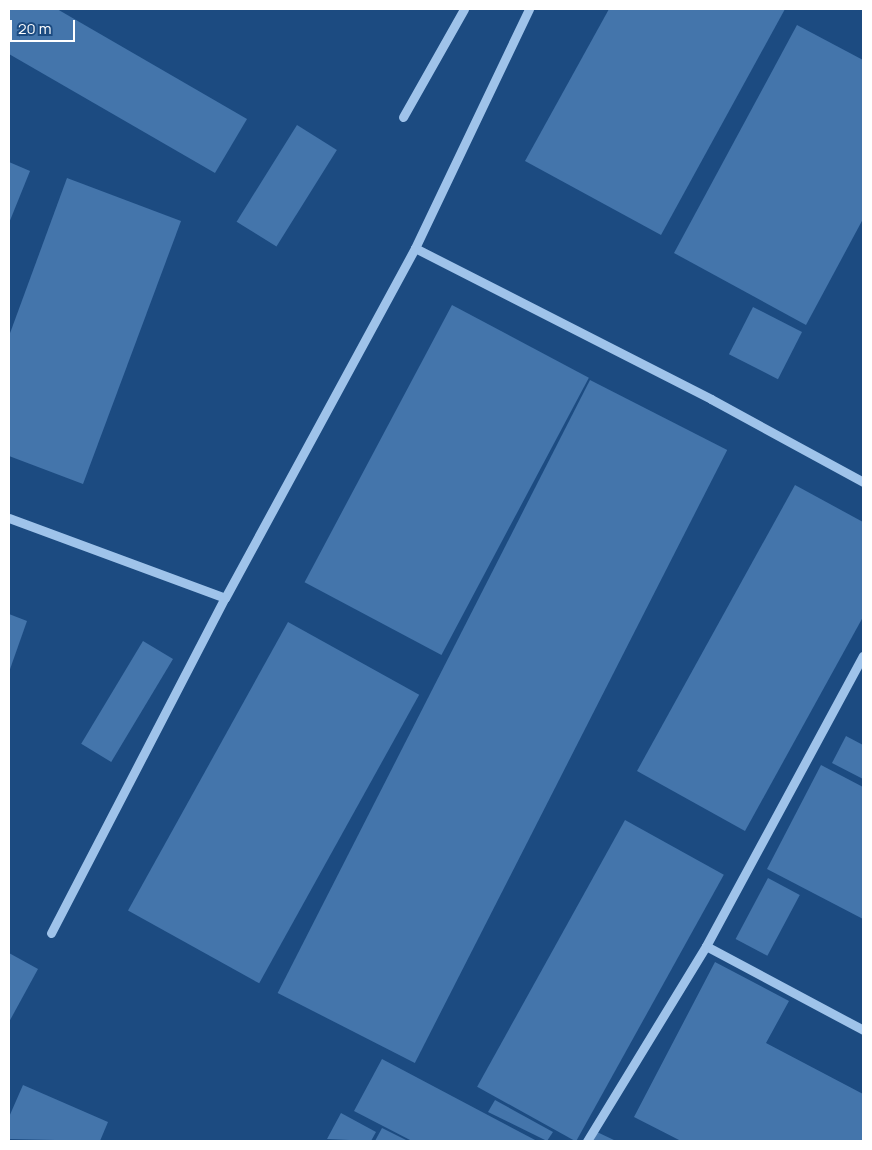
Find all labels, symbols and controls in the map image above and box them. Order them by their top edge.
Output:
scale bar [12,10,78,42]
text: 20 m [18,18,51,39]

